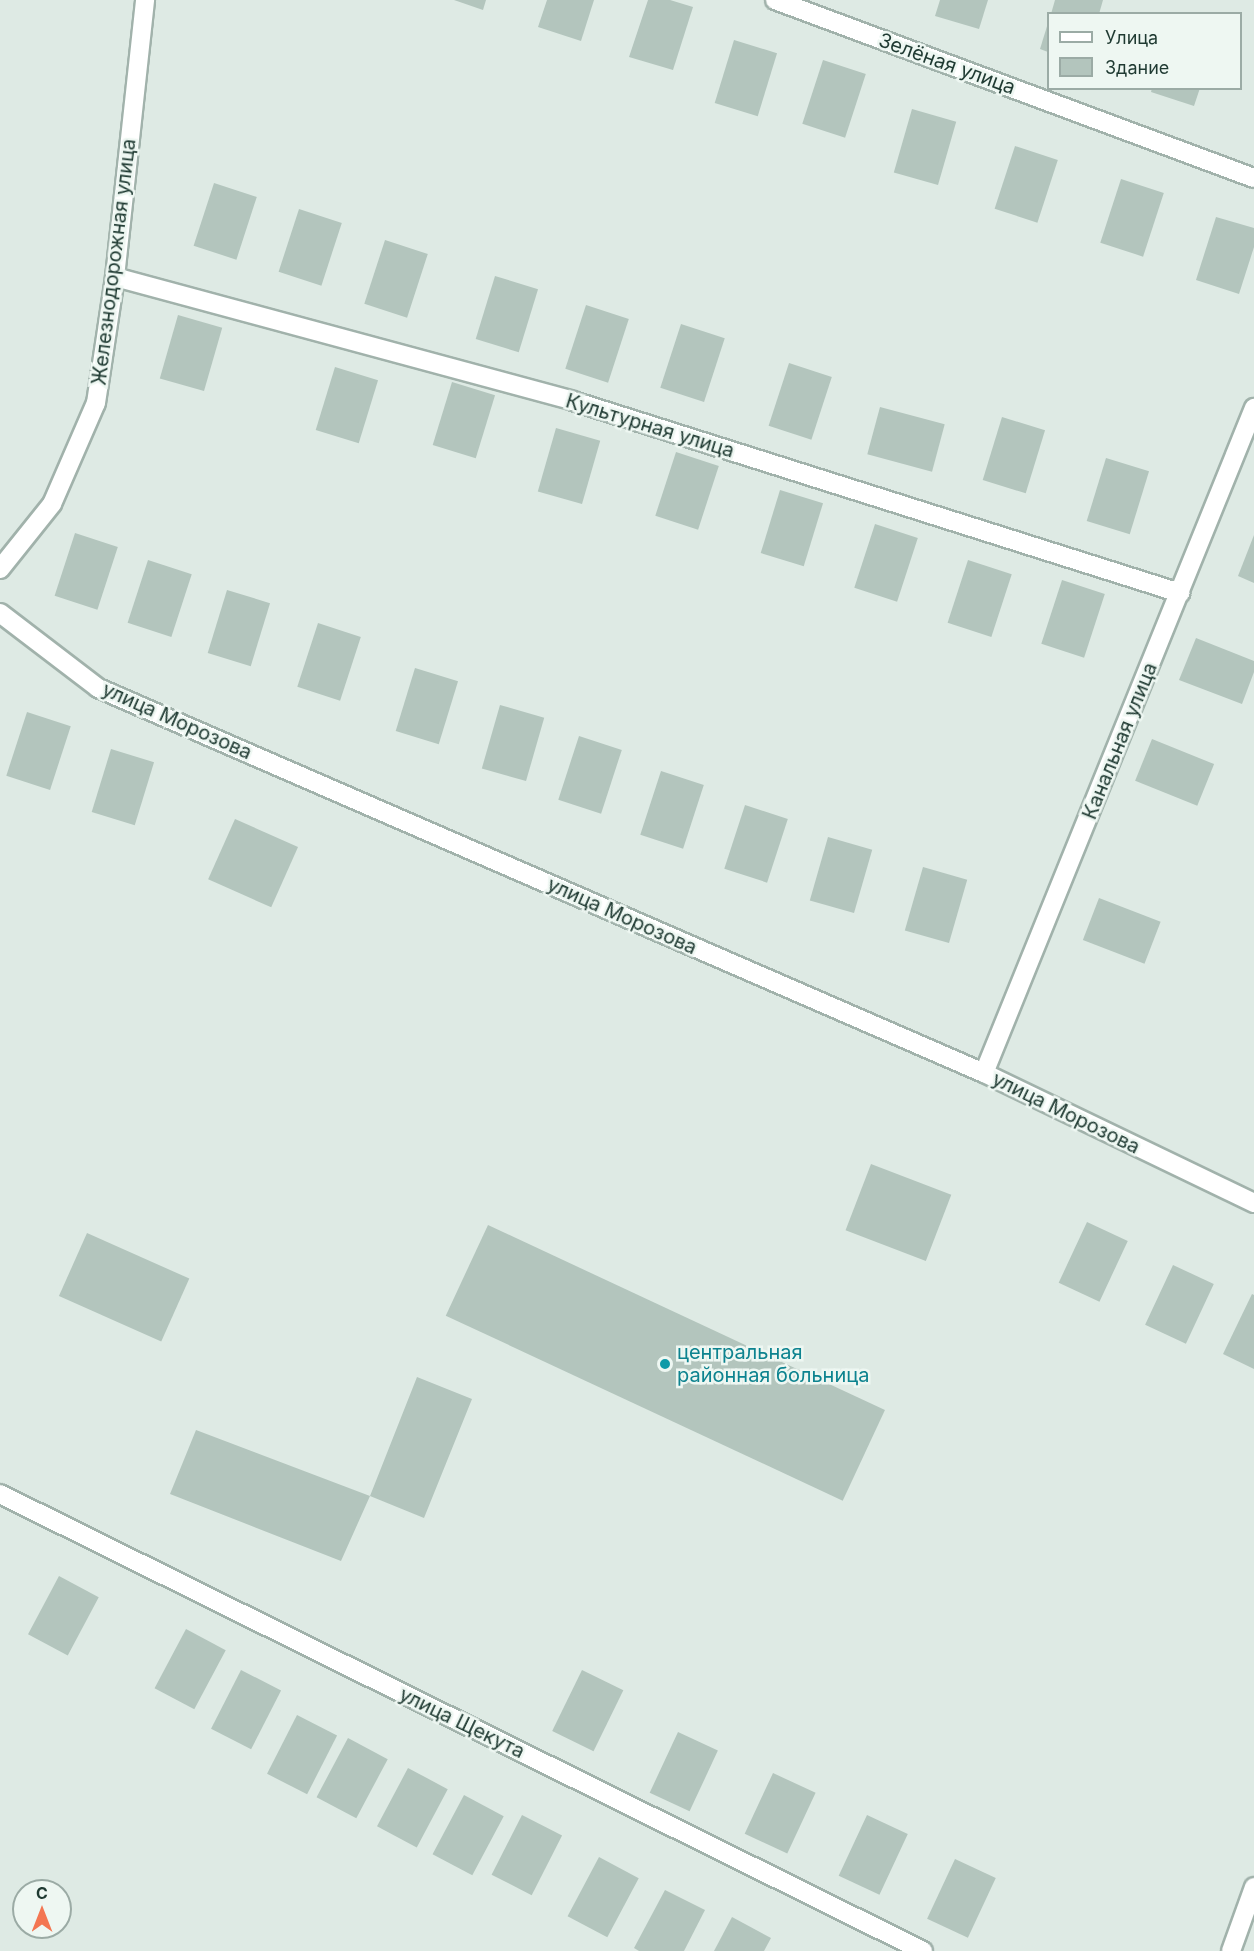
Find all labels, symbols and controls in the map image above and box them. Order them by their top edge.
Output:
legend [1047,12,1242,90]
text: Улица [1105,27,1158,48]
street label: Зелёная улица [875,28,1019,100]
text: Здание [1105,57,1169,78]
street label: Железнодорожная улица [87,137,141,387]
street label: Культурная улица [563,389,737,463]
street label: Канальная улица [1078,659,1162,823]
street label: улица Морозова [99,677,255,765]
street label: улица Морозова [544,872,700,960]
street label: улица Морозова [988,1067,1144,1159]
place label: центральная районная больница [677,1340,869,1387]
marker: центральная районная больница [658,1357,672,1371]
street label: улица Щекута [395,1682,529,1764]
north arrow [12,1879,72,1939]
text: С [36,1883,48,1903]

